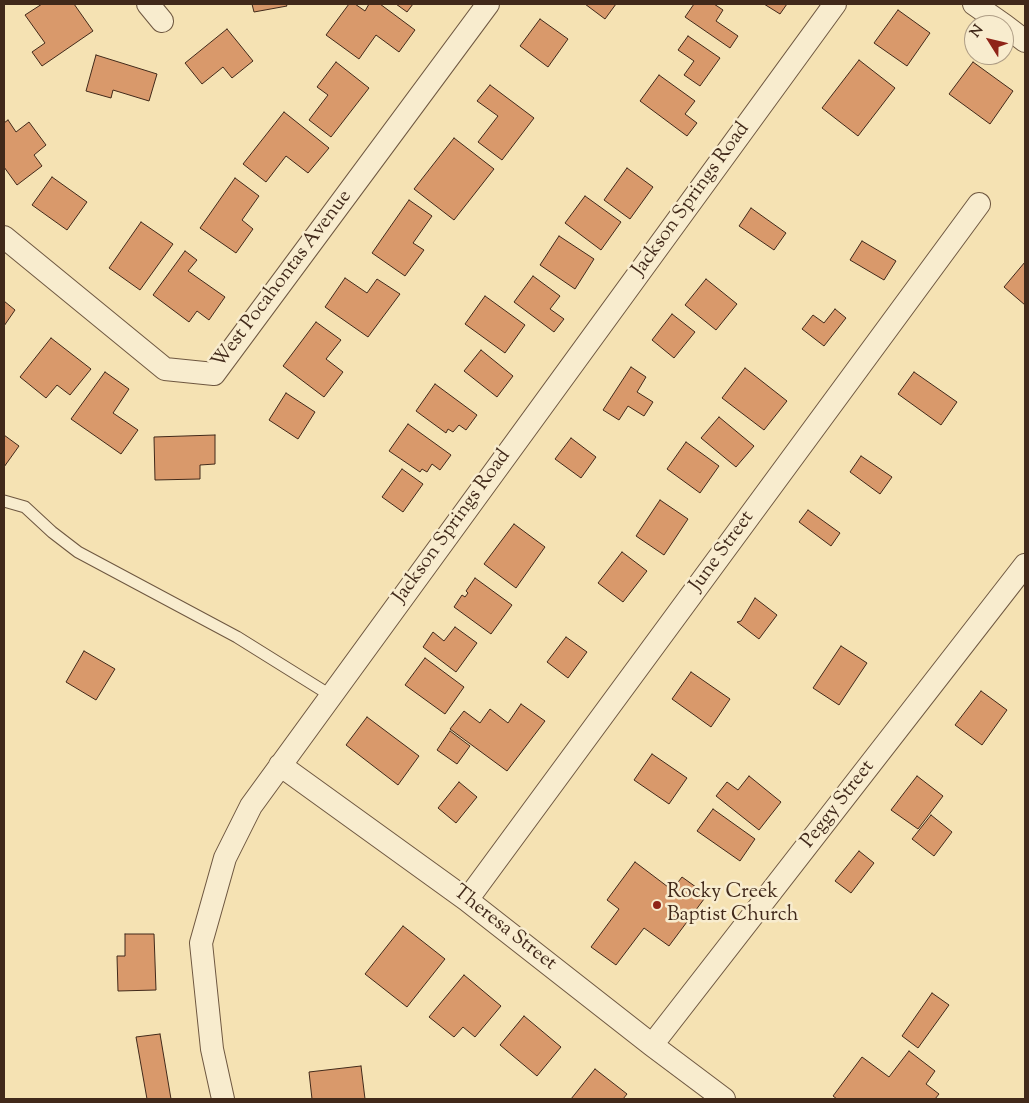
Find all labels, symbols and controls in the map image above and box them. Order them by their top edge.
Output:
north arrow [964,15,1014,65]
text: N [966,21,989,42]
street label: Jackson Springs Road [628,118,756,282]
street label: West Pocahontas Avenue [208,186,358,374]
street label: Jackson Springs Road [389,445,517,609]
street label: June Street [686,507,760,597]
street label: Peggy Street [797,756,881,854]
street label: Theresa Street [447,881,561,977]
place label: Rocky Creek Baptist Church [667,882,798,929]
marker: Rocky Creek Baptist Church [651,899,663,911]

